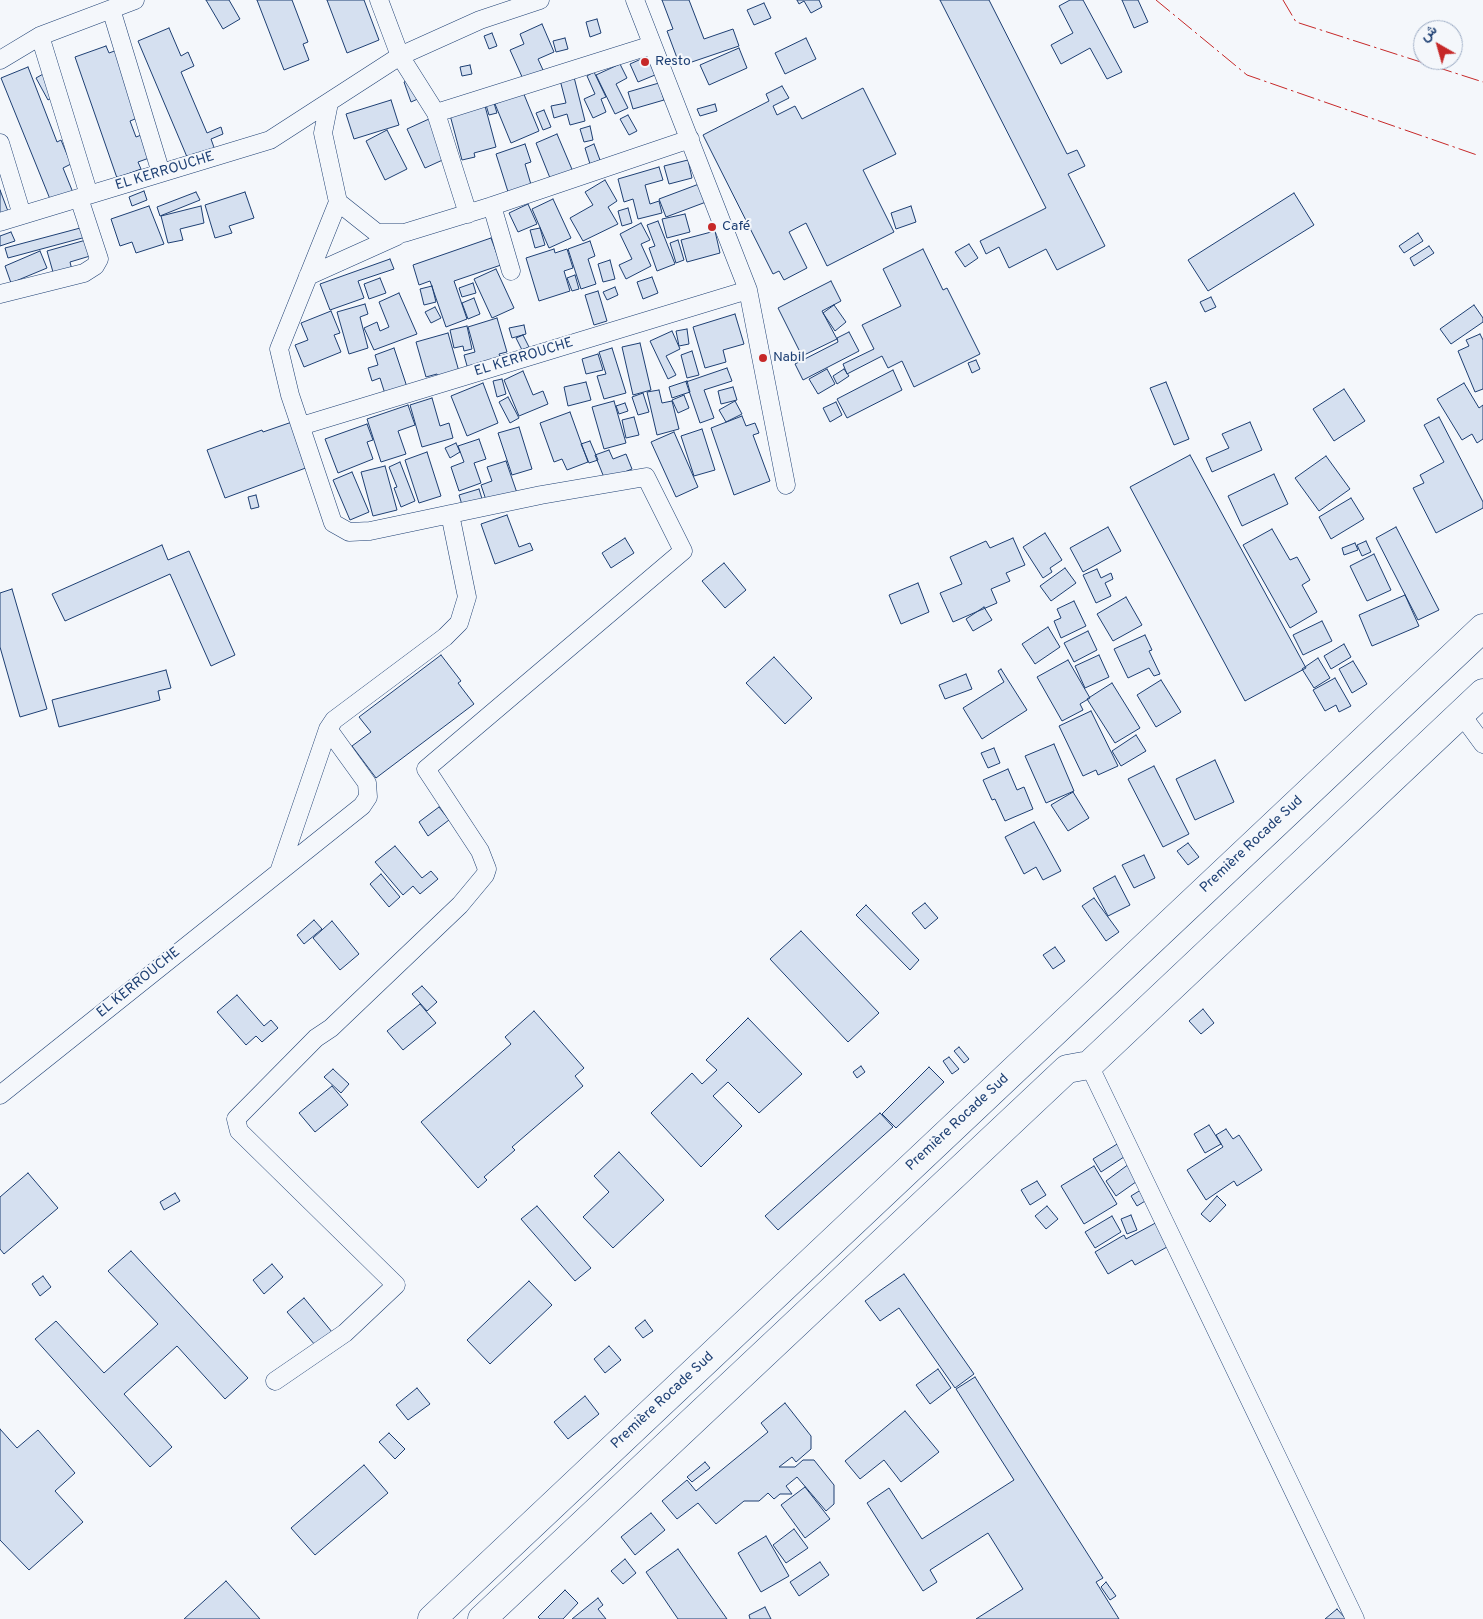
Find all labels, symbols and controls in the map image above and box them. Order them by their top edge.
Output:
north arrow [1413,20,1463,70]
text: ش [1417,22,1441,45]
place label: Resto [655,54,691,70]
marker: Resto [639,56,651,68]
street label: EL KERROUCHE [114,149,216,195]
place label: Café [722,219,750,235]
marker: Café [706,221,718,233]
street label: EL KERROUCHE [473,335,575,381]
place label: Nabil [773,350,805,366]
marker: Nabil [757,352,769,364]
street label: Première Rocade Sud [1197,793,1307,897]
street label: EL KERROUCHE [94,944,184,1022]
street label: Première Rocade Sud [903,1071,1013,1175]
street label: Première Rocade Sud [608,1349,718,1453]

